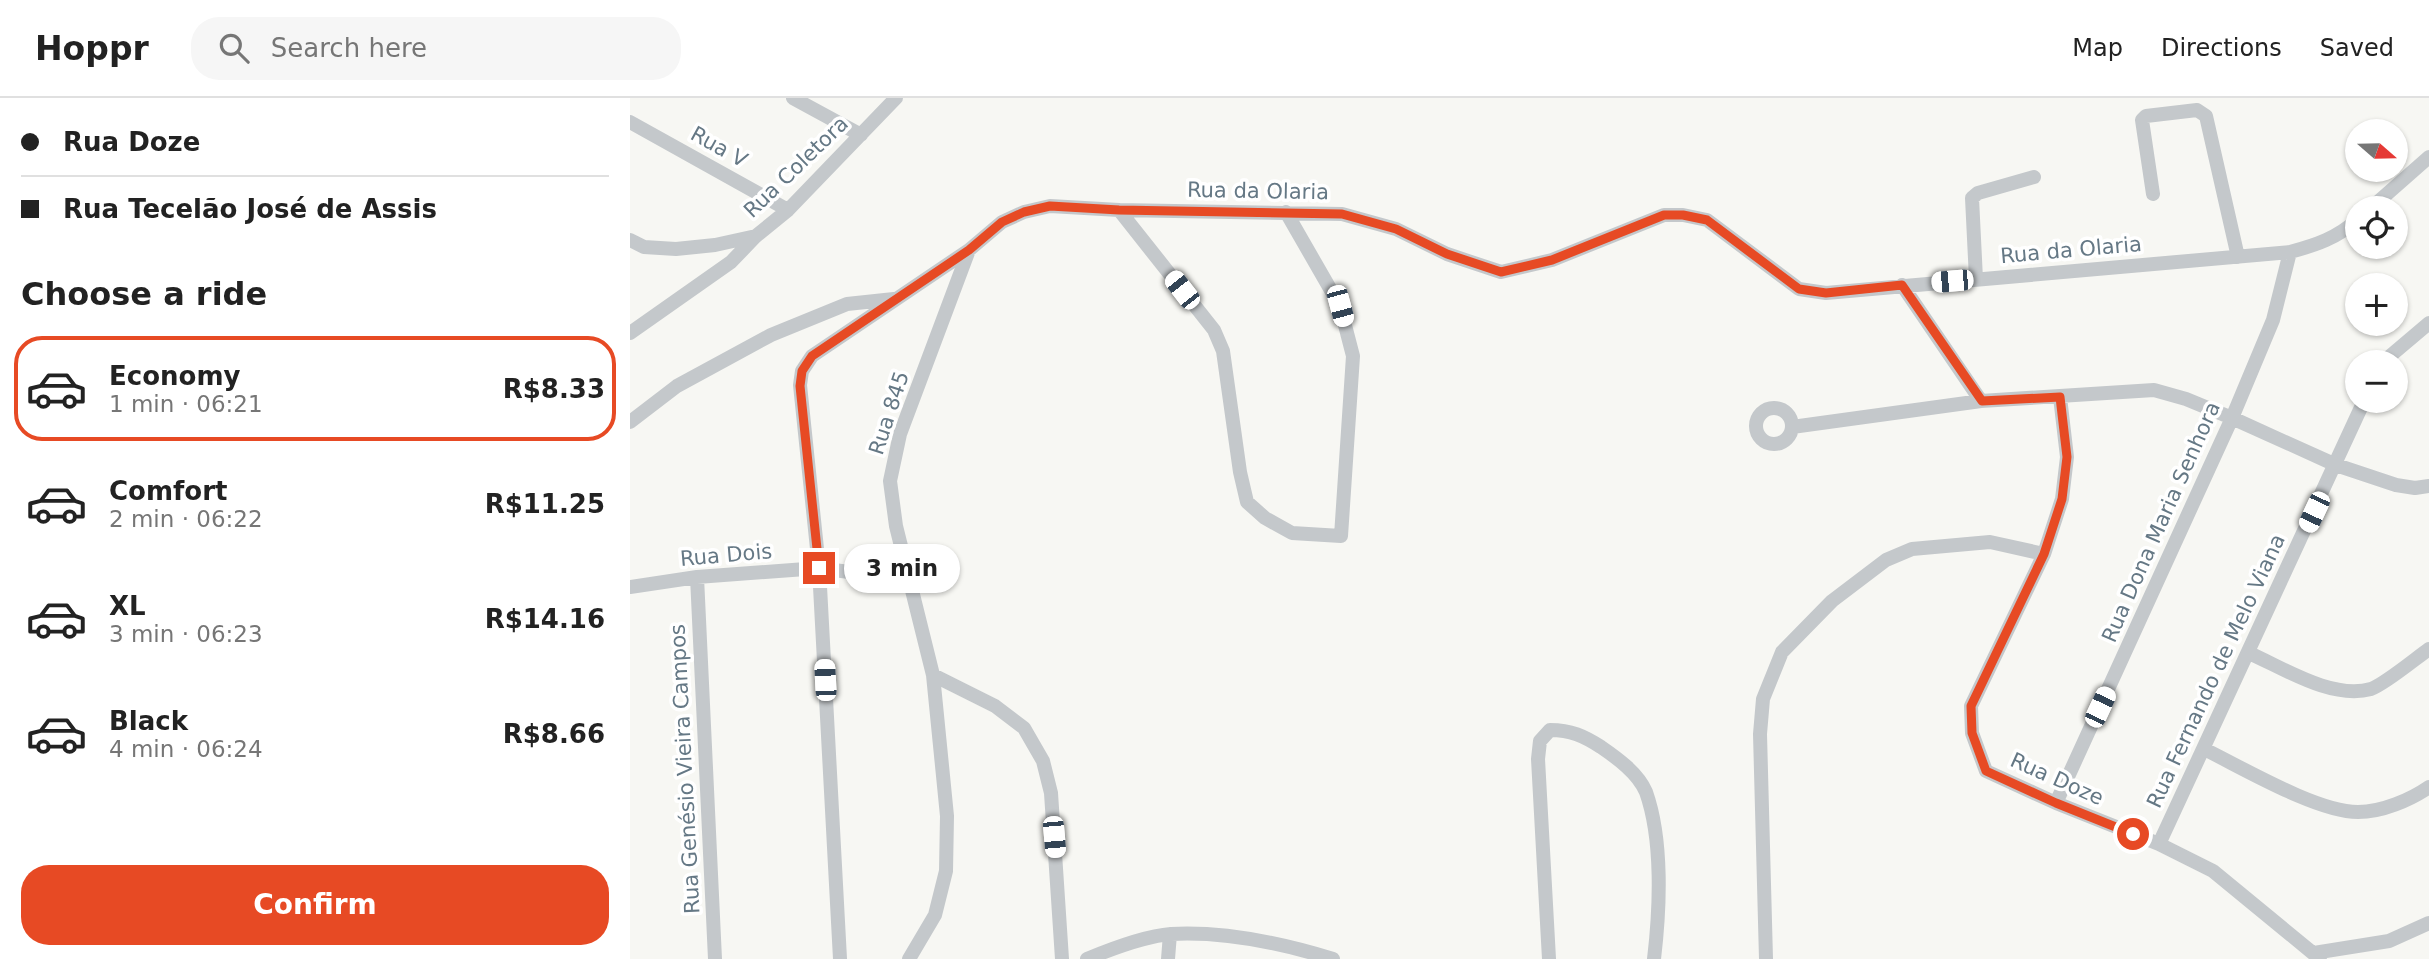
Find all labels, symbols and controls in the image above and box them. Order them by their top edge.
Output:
search box [191,17,681,80]
text: Hoppr [35,29,149,68]
icon: search [215,29,253,67]
text: Search here [271,33,427,63]
text: Map [2072,34,2123,62]
text: Directions [2161,34,2282,62]
text: Saved [2320,34,2394,62]
street label: Rua Coletora [739,111,853,223]
north arrow [2345,119,2408,182]
map controls [2345,119,2408,413]
street label: Rua V [687,122,752,173]
text: Rua Doze [63,127,200,157]
street label: Rua da Olaria [1187,178,1329,204]
text: Rua Tecelão José de Assis [63,194,437,224]
button: locate [2345,196,2408,259]
street label: Rua da Olaria [1999,232,2143,268]
car [1161,267,1204,313]
car [1931,269,1974,293]
button: + [2345,273,2408,336]
text: Choose a ride [21,275,267,313]
car [1325,283,1356,329]
button: − [2345,350,2408,413]
icon: car [25,357,88,420]
text: Economy [109,361,240,391]
street label: Rua 845 [864,368,914,458]
text: R$8.33 [503,374,605,404]
text: 1 min · 06:21 [109,391,263,417]
street label: Rua Dona Maria Senhora [2097,398,2225,646]
icon: car [25,472,88,535]
text: Comfort [109,476,227,506]
text: R$11.25 [485,489,605,519]
car [2296,489,2333,535]
text: 2 min · 06:22 [109,506,263,532]
street label: Rua Fernando de Melo Viana [2142,530,2290,812]
street label: Rua Dois [679,539,773,571]
callout: 3 min [844,544,959,592]
route end [803,552,835,584]
text: 3 min [866,555,938,581]
icon: car [25,587,88,650]
text: XL [109,591,146,621]
text: R$14.16 [485,604,605,634]
text: 3 min · 06:23 [109,621,263,647]
street label: Rua Genésio Vieira Campos [665,624,705,914]
car [814,658,837,702]
car [2082,684,2119,730]
icon: car [25,702,88,765]
text: Black [109,706,188,736]
text: R$8.66 [503,719,605,749]
text: 4 min · 06:24 [109,736,263,762]
street label: Rua Doze [2007,748,2107,810]
car [1042,815,1067,859]
route start [2117,818,2149,850]
button: Confirm [21,865,609,945]

